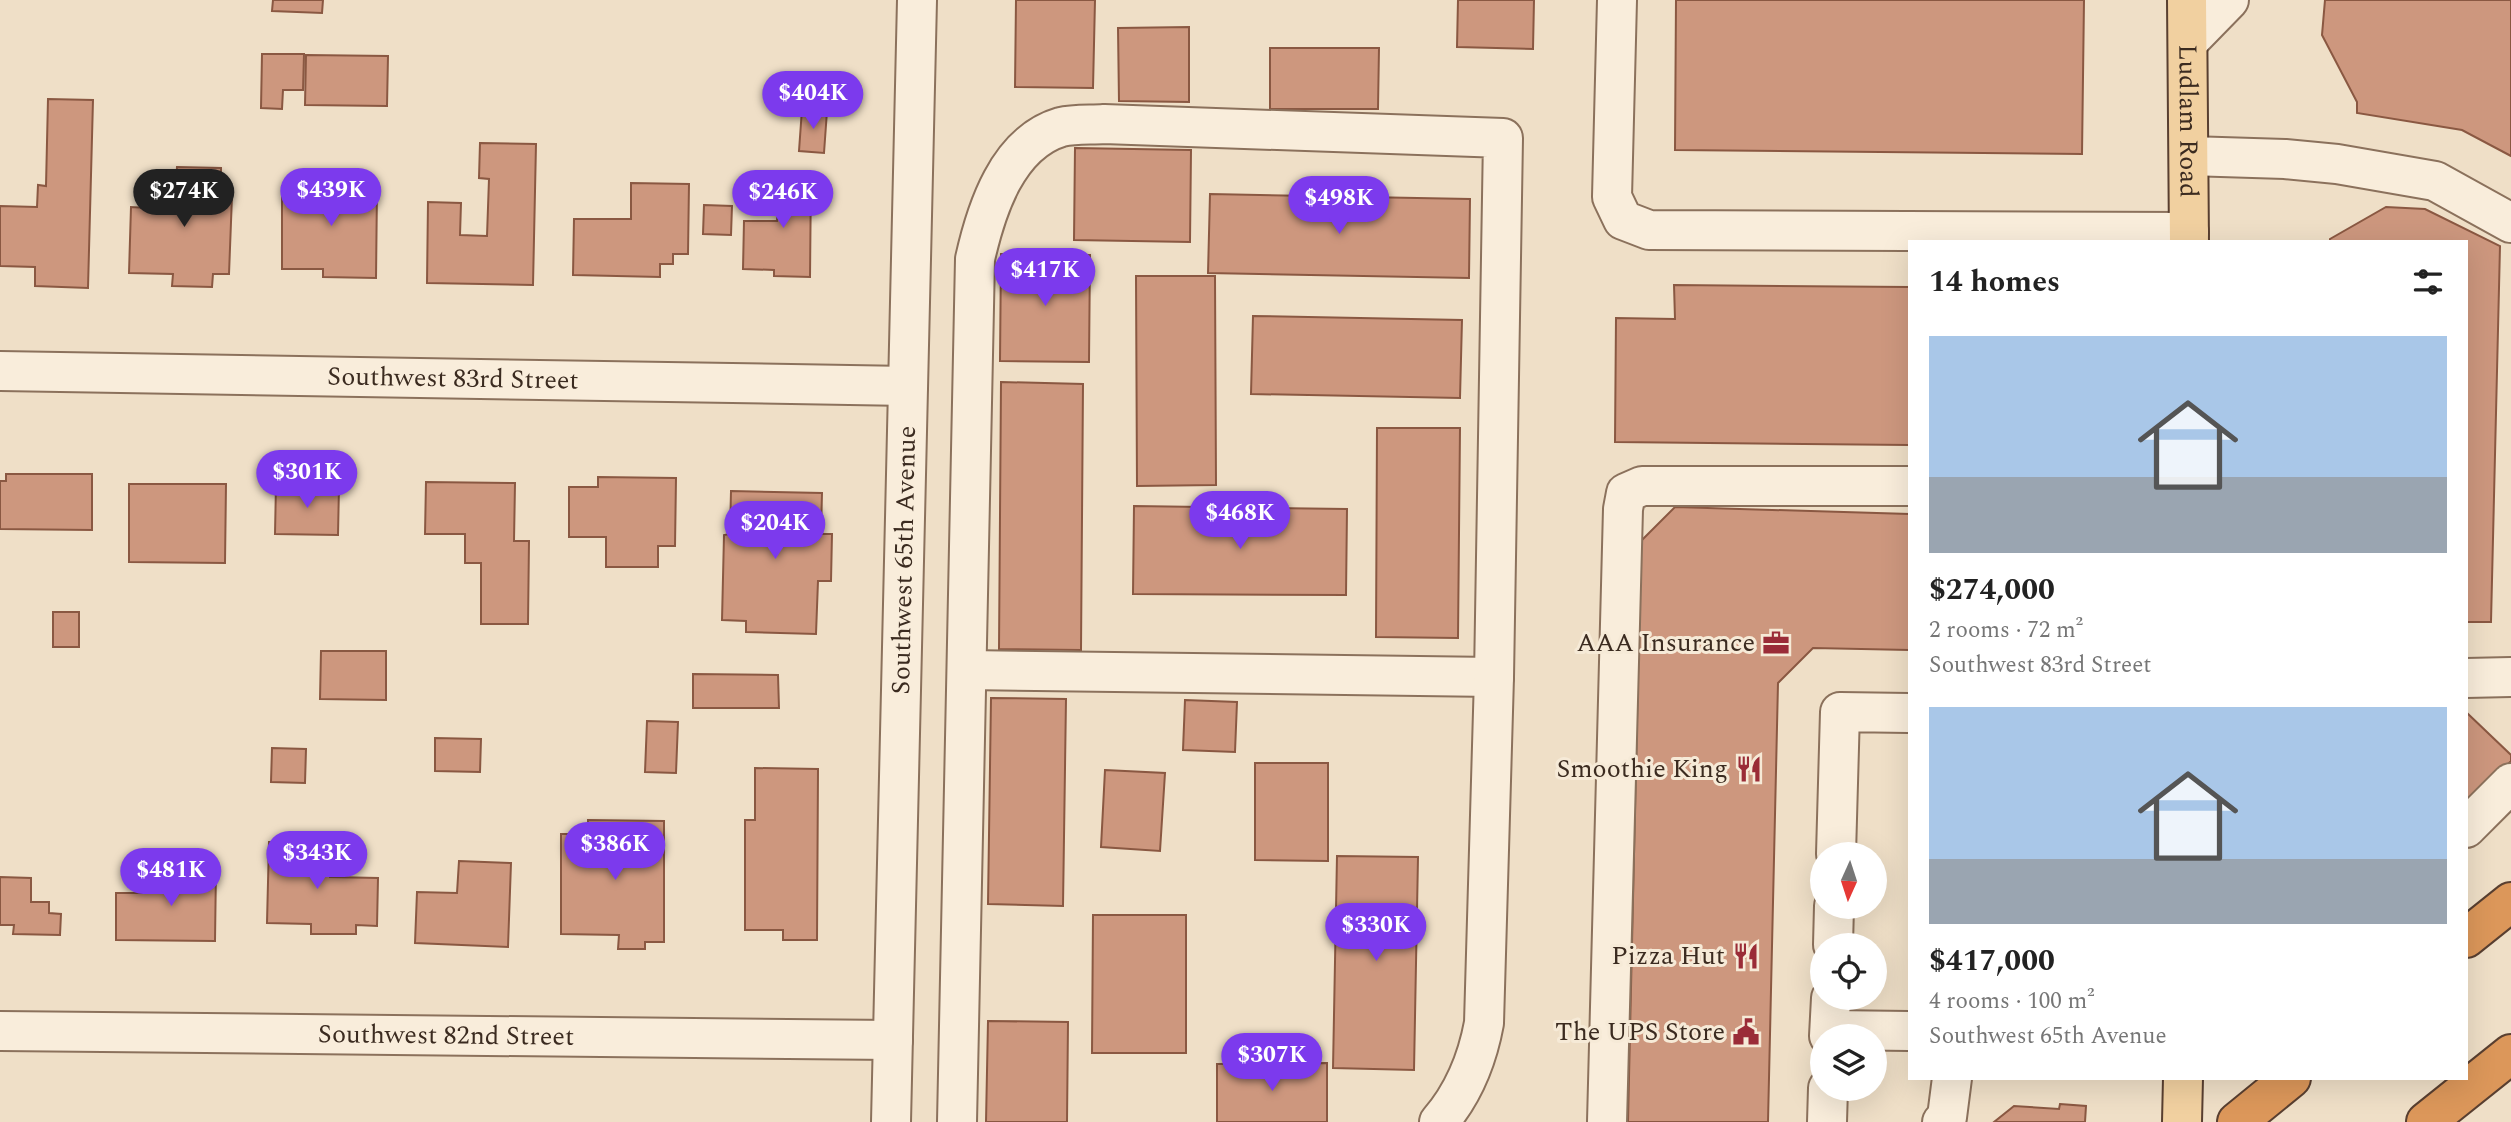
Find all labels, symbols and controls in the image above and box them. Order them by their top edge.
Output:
street label: Ludlam Road [2167,44,2209,198]
pin: $404K [764,72,862,131]
text: $404K [778,76,848,111]
pin: $439K [282,168,380,228]
pin: $274K [135,170,233,229]
pin: $246K [734,170,832,230]
text: $439K [296,173,366,208]
text: $274K [149,174,219,209]
text: $246K [748,175,818,210]
pin: $498K [1290,176,1388,236]
text: $498K [1304,181,1374,216]
pin: $417K [996,248,1094,308]
text: $417K [1010,253,1080,288]
text: 14 homes [1929,259,2060,305]
icon: filters [2409,263,2447,301]
street label: Southwest 83rd Street [327,356,579,401]
icon: home [2125,382,2251,508]
street label: Southwest 65th Avenue [881,425,927,695]
pin: $301K [258,450,356,510]
text: $301K [272,455,342,490]
pin: $468K [1191,491,1289,551]
text: $468K [1205,496,1275,531]
pin: $204K [726,502,824,561]
text: $204K [740,506,810,541]
text: $274,000 [1929,567,2055,613]
text: 2 rooms · 72 m² [1929,613,2083,648]
place label: AAA Insurance [1576,623,1755,663]
office icon: AAA Insurance [1761,628,1791,658]
text: Southwest 83rd Street [1929,648,2151,683]
place label: Smoothie King [1556,749,1728,789]
icon: home [2125,753,2251,879]
restaurant icon: Smoothie King [1734,754,1764,784]
pin: $386K [566,822,664,882]
text: $386K [580,827,650,862]
pin: $343K [268,832,366,891]
text: $343K [282,836,352,871]
north arrow [1810,842,1886,919]
map controls [1810,842,1887,1101]
pin: $481K [122,848,220,908]
text: $481K [136,853,206,888]
pin: $330K [1327,904,1425,963]
text: $330K [1341,908,1411,943]
button: locate [1810,933,1887,1010]
place label: Pizza Hut [1611,936,1725,976]
text: $417,000 [1929,938,2055,984]
restaurant icon: Pizza Hut [1731,941,1761,971]
text: 4 rooms · 100 m² [1929,984,2095,1019]
place label: The UPS Store [1555,1012,1725,1052]
street label: Southwest 82nd Street [318,1014,574,1057]
public building icon: The UPS Store [1731,1017,1761,1047]
text: Southwest 65th Avenue [1929,1019,2167,1054]
button: layers [1810,1024,1887,1101]
pin: $307K [1223,1034,1321,1093]
text: $307K [1237,1038,1307,1073]

